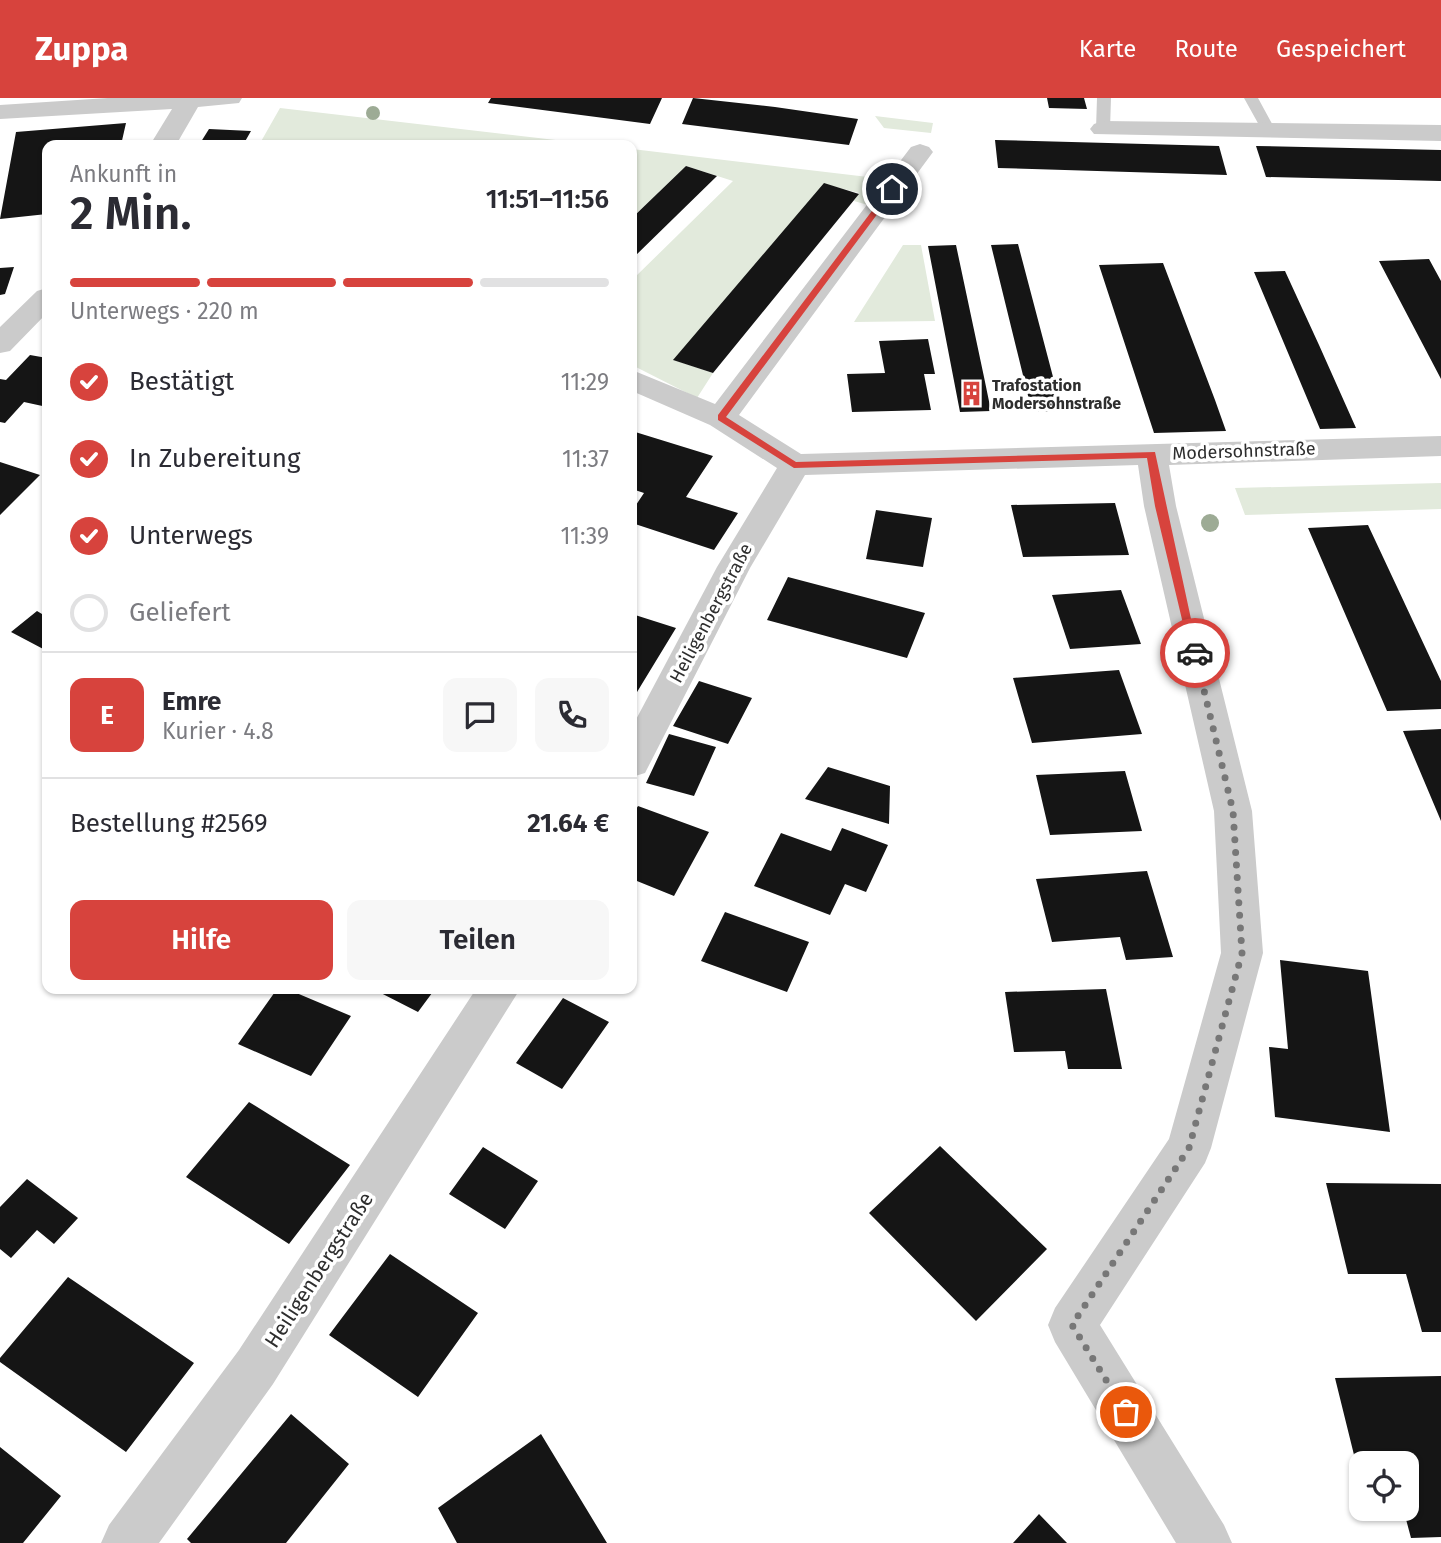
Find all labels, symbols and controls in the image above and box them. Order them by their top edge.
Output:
text: Zuppa [35,29,128,69]
text: Karte [1079,35,1136,63]
text: Route [1174,35,1238,63]
text: Gespeichert [1276,35,1406,63]
pin [862,159,922,219]
text: Ankunft in [70,160,177,188]
icon: home [873,170,911,208]
text: 11:51–11:56 [486,184,609,215]
text: 2 Min. [70,186,192,241]
text: Unterwegs · 220 m [70,297,259,325]
icon: check [70,363,108,401]
text: Bestätigt [129,366,234,397]
text: 11:29 [561,368,609,396]
place label: Trafostation Modersohnstraße [992,376,1121,413]
building icon: Trafostation Modersohnstraße [958,380,986,408]
street label: Modersohnstraße [1172,438,1316,464]
icon: check [70,440,108,478]
text: In Zubereitung [129,443,301,474]
text: 11:37 [562,445,609,473]
icon: check [70,517,108,555]
text: Unterwegs [129,520,253,551]
text: 11:39 [560,522,609,550]
street label: Heiligenbergstraße [665,539,757,687]
text: Geliefert [129,597,231,628]
courier [1160,618,1230,688]
icon: car [1176,634,1214,672]
button: chat [443,678,517,752]
button: phone [535,678,609,752]
text: Emre [162,686,221,717]
text: E [100,700,114,731]
text: Kurier · 4.8 [162,717,274,745]
text: Bestellung #2569 [70,808,268,839]
text: 21.64 € [527,808,609,839]
button: Hilfe [70,900,333,980]
button: Teilen [347,900,609,980]
street label: Heiligenbergstraße [259,1187,379,1353]
pin [1096,1382,1156,1442]
icon: bag [1107,1393,1145,1431]
map controls [1349,1451,1419,1521]
button: locate [1349,1451,1419,1521]

